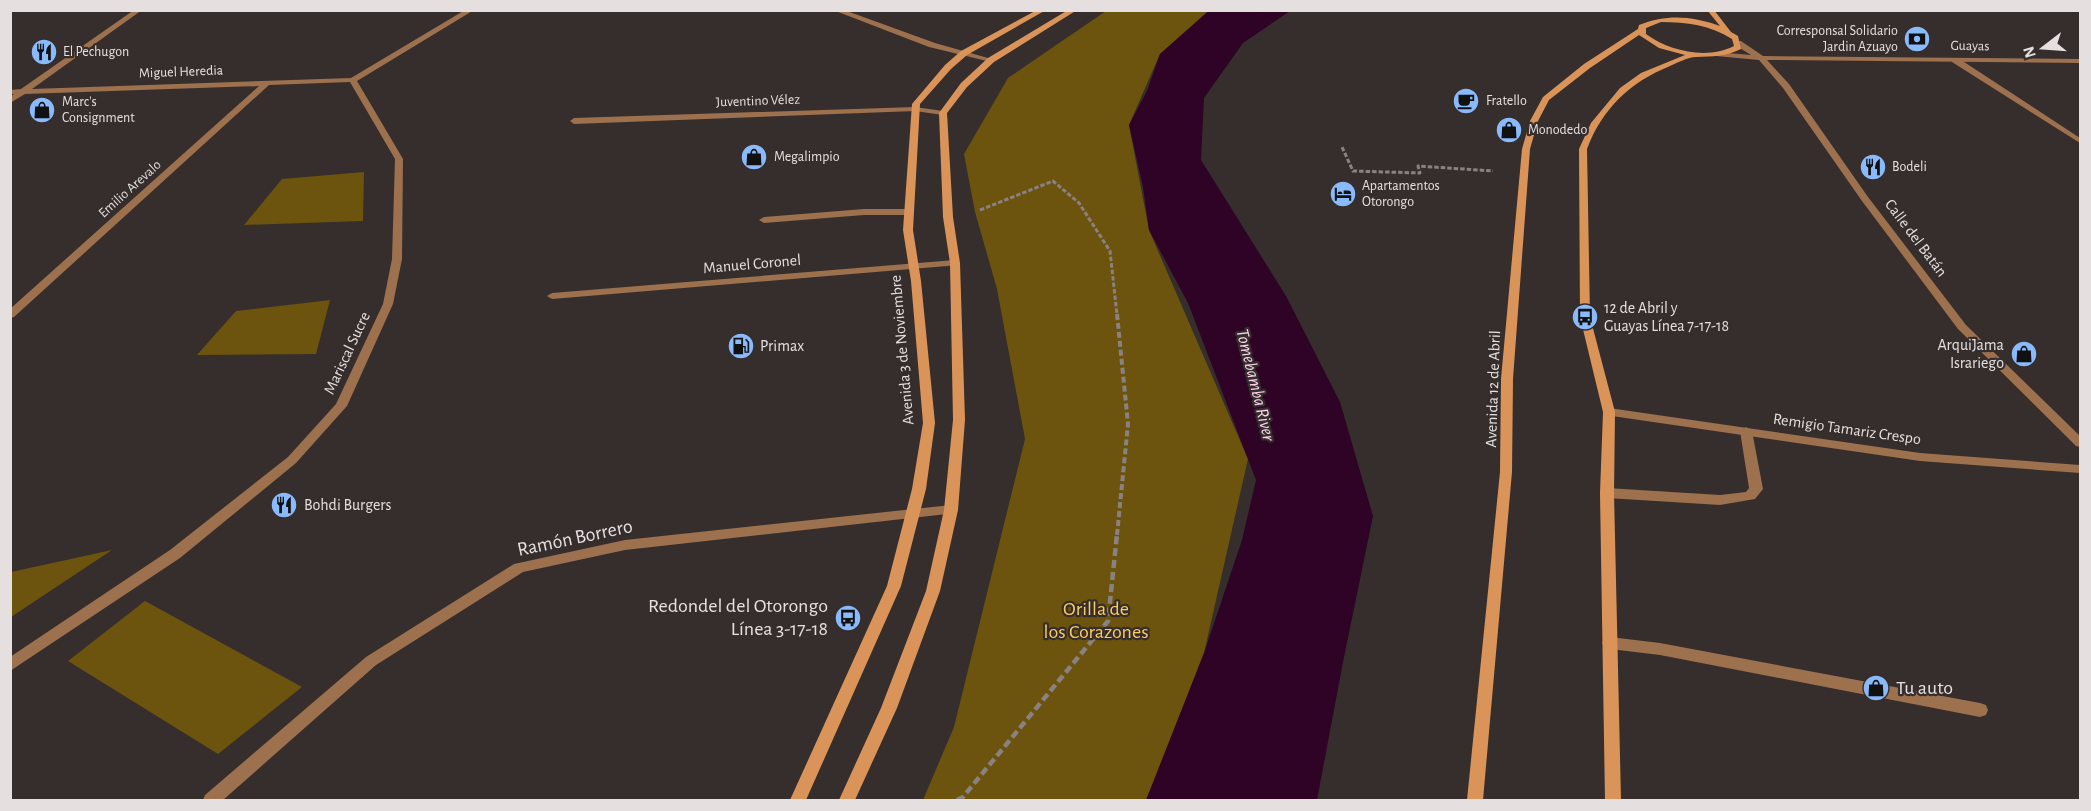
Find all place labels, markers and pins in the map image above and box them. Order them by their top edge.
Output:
place label: Corresponsal Solidario Jardin Azuayo [1777,24,1898,54]
bank icon: Corresponsal Solidario Jardin Azuayo [1902,24,1932,54]
restaurant icon: El Pechugon [29,37,59,67]
place label: El Pechugon [63,45,129,59]
cafe icon: Fratello [1451,86,1481,116]
place label: Fratello [1486,94,1527,108]
shop icon: Marc's Consignment [27,95,57,125]
place label: Marc's Consignment [62,95,135,125]
shop icon: Monodedo [1494,115,1524,145]
place label: Monodedo [1528,123,1588,137]
shop icon: Megalimpio [739,142,769,172]
place label: Megalimpio [774,150,840,164]
restaurant icon: Bodeli [1858,152,1888,182]
place label: Bodeli [1892,160,1927,174]
hotel icon: Apartamentos Otorongo [1328,179,1358,209]
place label: Apartamentos Otorongo [1362,179,1440,209]
place label: 12 de Abril y Guayas Línea 7-17-18 [1604,300,1729,335]
bus stop icon: 12 de Abril y Guayas Línea 7-17-18 [1570,302,1600,332]
fuel station icon: Primax [726,331,756,361]
place label: ArquiJama Israriego [1938,337,2004,371]
place label: Primax [760,338,804,354]
shop icon: ArquiJama Israriego [2009,339,2039,369]
restaurant icon: Bohdi Burgers [269,490,299,520]
place label: Bohdi Burgers [304,497,392,513]
place label: Redondel del Otorongo Línea 3-17-18 [648,596,828,639]
bus stop icon: Redondel del Otorongo Línea 3-17-18 [833,603,863,633]
shop icon: Tu auto [1861,673,1891,703]
place label: Tu auto [1896,678,1953,698]

